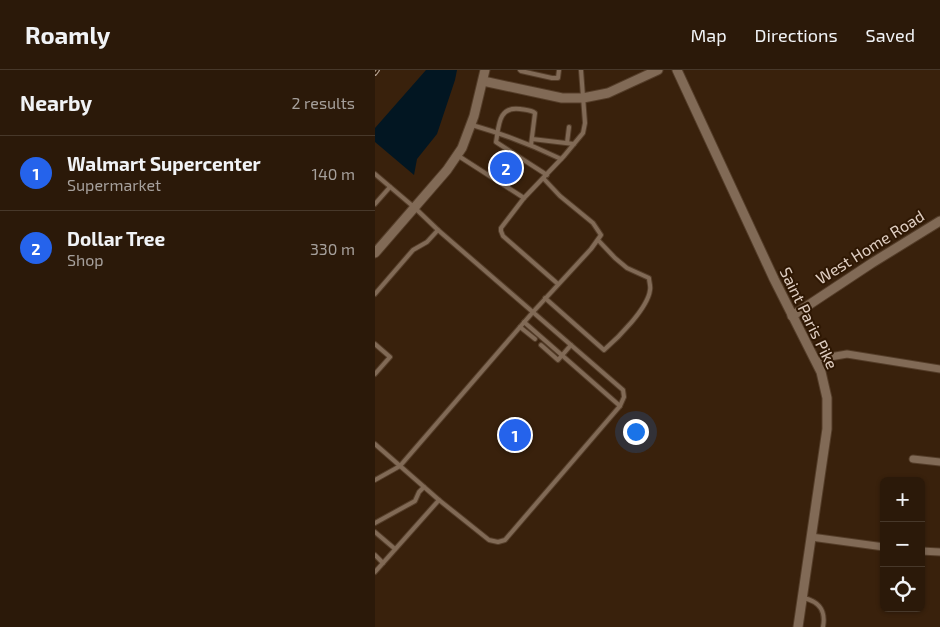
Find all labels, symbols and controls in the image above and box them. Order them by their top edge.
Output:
text: Roamly [25,20,110,49]
text: Map [690,24,727,46]
text: Directions [755,24,838,46]
text: Saved [866,24,915,46]
text: Nearby [20,90,92,115]
text: 2 results [292,93,355,112]
pin: 2 [490,149,522,187]
text: Walmart Supercenter [67,152,261,175]
text: 1 [33,164,39,183]
text: 140 m [312,164,355,183]
text: Supermarket [67,175,161,194]
street label: West Home Road [812,206,927,288]
text: Dollar Tree [67,227,165,250]
text: 2 [31,239,41,258]
text: 330 m [310,239,355,258]
text: Shop [67,250,104,269]
street label: Saint Paris Pike [777,264,842,372]
pin: 1 [499,416,531,454]
your location [623,419,649,445]
map controls [880,477,925,612]
button: + [880,477,925,522]
button: − [880,522,925,567]
button: locate [880,567,925,612]

